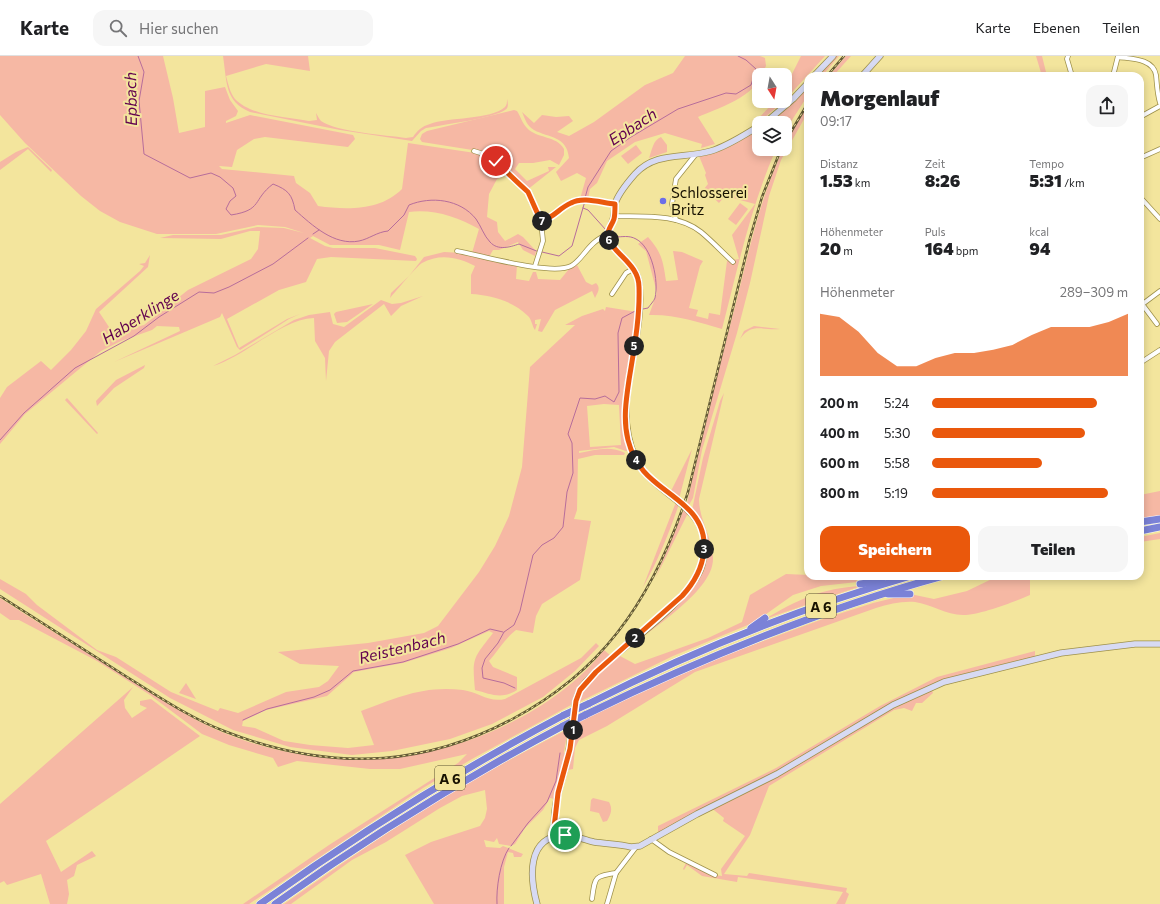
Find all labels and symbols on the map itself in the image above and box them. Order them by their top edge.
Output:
north arrow [752,68,792,108]
water label: Epbach [120,72,140,126]
water label: Epbach [604,103,660,149]
pin [479,144,513,178]
place label: Schlosserei Britz [671,183,747,218]
marker: Schlosserei Britz [658,196,668,206]
pin: 7 [532,211,552,231]
pin: 6 [599,230,619,250]
water label: Haberklinge [98,284,183,347]
pin: 5 [624,336,644,356]
pin: 4 [626,450,646,470]
pin: 3 [694,539,714,559]
road number: A 6 [806,594,836,618]
water label: Reistenbach [357,627,447,667]
pin: 2 [625,628,645,648]
pin: 1 [563,720,583,740]
road number: A 6 [435,766,465,790]
pin [548,818,582,852]

